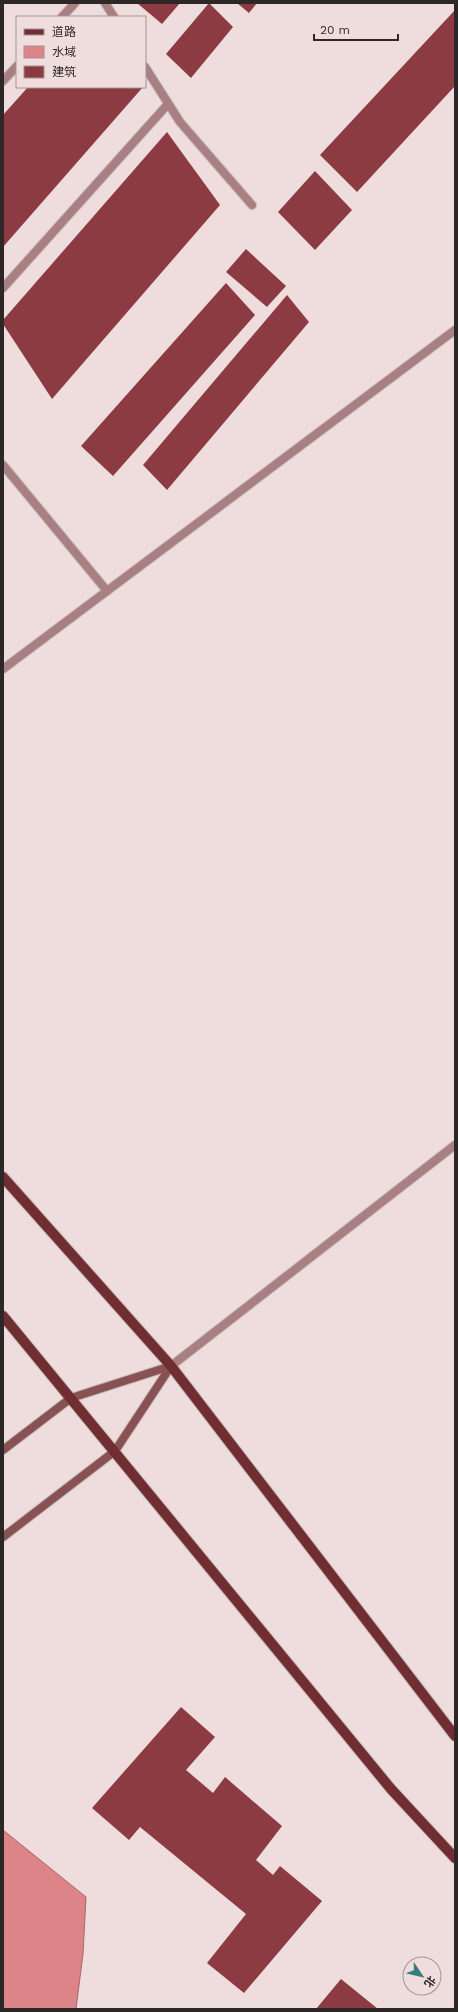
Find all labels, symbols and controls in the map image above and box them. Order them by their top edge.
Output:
legend [16,16,146,88]
scale bar [314,16,398,42]
text: 20 m [320,23,350,37]
text: 道路 [52,25,76,39]
text: 水域 [52,45,76,59]
text: 建筑 [52,65,76,79]
north arrow [402,1956,442,1996]
text: 北 [421,1973,438,1990]

